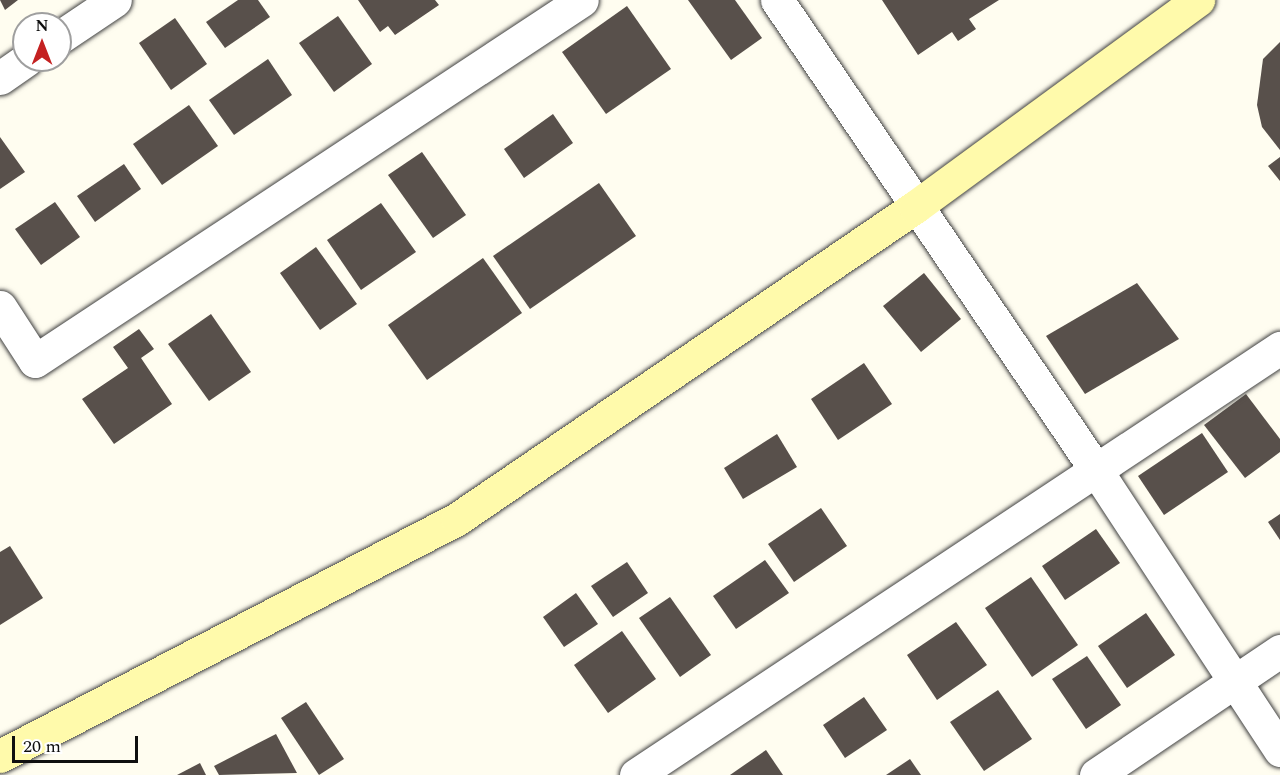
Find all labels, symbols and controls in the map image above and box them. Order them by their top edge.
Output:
north arrow [12,12,72,72]
text: N [35,14,49,38]
scale bar [15,724,141,762]
text: 20 m [23,733,61,760]

